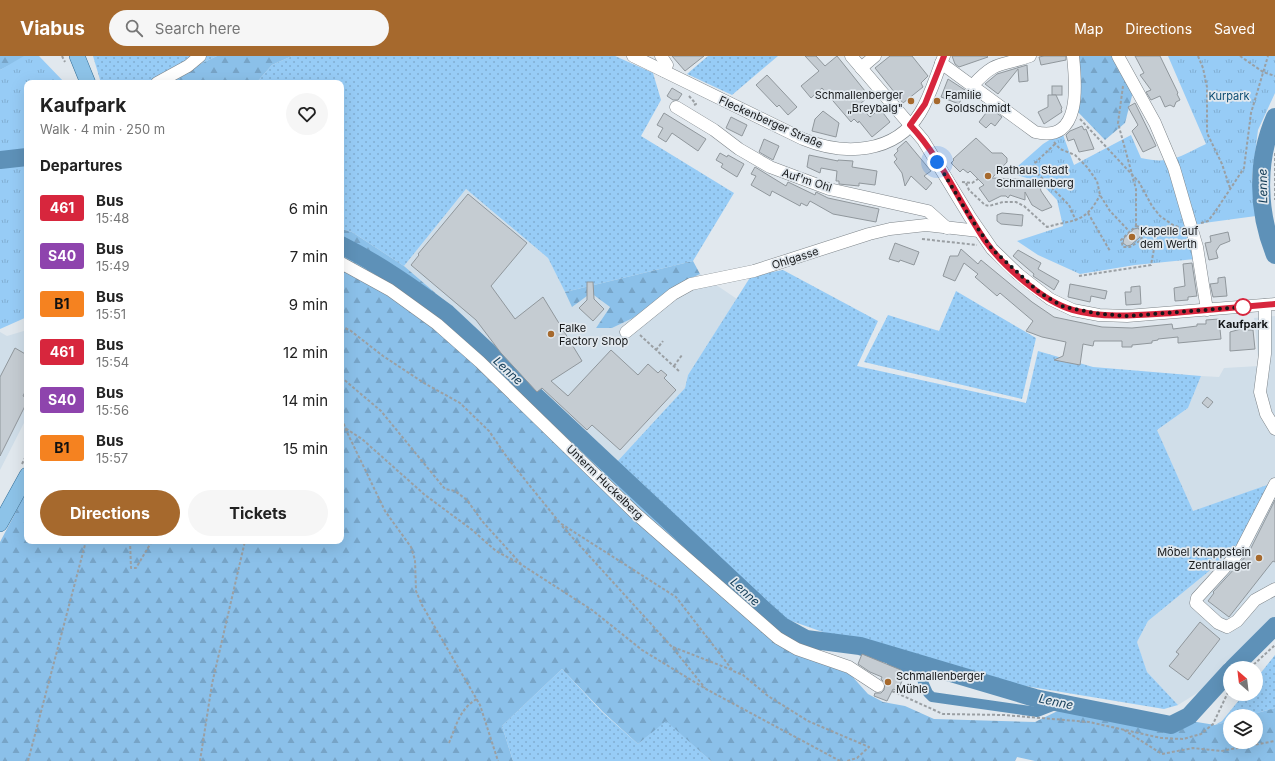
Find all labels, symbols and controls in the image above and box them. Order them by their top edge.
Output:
search box [109,10,389,46]
text: Viabus [20,17,85,40]
icon: search [123,17,145,39]
text: Search here [155,19,241,38]
text: Map [1074,20,1103,37]
text: Directions [1125,20,1192,37]
text: Saved [1214,20,1255,37]
place label: Schmallenberger „Breybalg" [815,88,903,115]
place label: Familie Goldschmidt [945,88,1011,115]
park label: Kurpark [1208,89,1250,103]
button: heart [286,93,328,135]
street label: Fleckenberger Straße [717,93,825,151]
text: Kaufpark [40,94,126,117]
marker: Schmallenberger „Breybalg" [906,96,916,106]
marker: Familie Goldschmidt [932,96,942,106]
text: Walk · 4 min · 250 m [40,121,165,137]
your location [927,152,947,172]
text: Departures [40,156,122,175]
place label: Rathaus Stadt Schmallenberg [996,163,1074,190]
street label: Auf'm Ohl [780,165,834,195]
water label: Lenne [1255,168,1270,204]
marker: Rathaus Stadt Schmallenberg [983,171,993,181]
text: Bus [96,191,124,210]
text: 461 [50,199,74,216]
text: 6 min [289,199,328,218]
text: 15:48 [96,210,129,226]
place label: Kapelle auf dem Werth [1140,224,1198,251]
marker: Kapelle auf dem Werth [1127,232,1137,242]
text: Bus [96,239,124,258]
street label: Ohlgasse [770,244,820,272]
text: S40 [48,247,76,264]
text: 7 min [290,247,328,266]
text: 15:49 [96,258,129,274]
text: Bus [96,287,124,306]
text: B1 [54,295,70,312]
text: 9 min [289,295,328,314]
marker: Kaufpark [1234,298,1252,316]
text: 15:51 [96,306,126,322]
place label: Kaufpark [1218,317,1269,331]
place label: Falke Factory Shop [559,321,629,348]
marker: Falke Factory Shop [546,329,556,339]
text: Bus [96,335,124,354]
text: 461 [50,343,74,360]
text: 12 min [283,343,328,362]
water label: Lenne [491,353,526,388]
text: 15:54 [96,354,129,370]
text: Bus [96,383,124,402]
text: S40 [48,391,76,408]
text: 14 min [282,391,328,410]
text: 15:56 [96,402,129,418]
text: Bus [96,431,124,450]
text: B1 [54,439,70,456]
text: 15 min [283,439,328,458]
street label: Unterm Huckelberg [564,442,646,522]
text: 15:57 [96,450,128,466]
button: Directions [40,490,180,536]
button: Tickets [188,490,328,536]
place label: Möbel Knappstein Zentrallager [1157,545,1251,572]
marker: Möbel Knappstein Zentrallager [1254,553,1264,563]
water label: Lenne [728,574,763,609]
north arrow [1223,661,1263,701]
map controls [1223,661,1263,749]
place label: Schmallenberger Mühle [896,669,984,696]
marker: Schmallenberger Mühle [883,677,893,687]
water label: Lenne [1038,691,1075,712]
button: layers [1223,709,1263,749]

